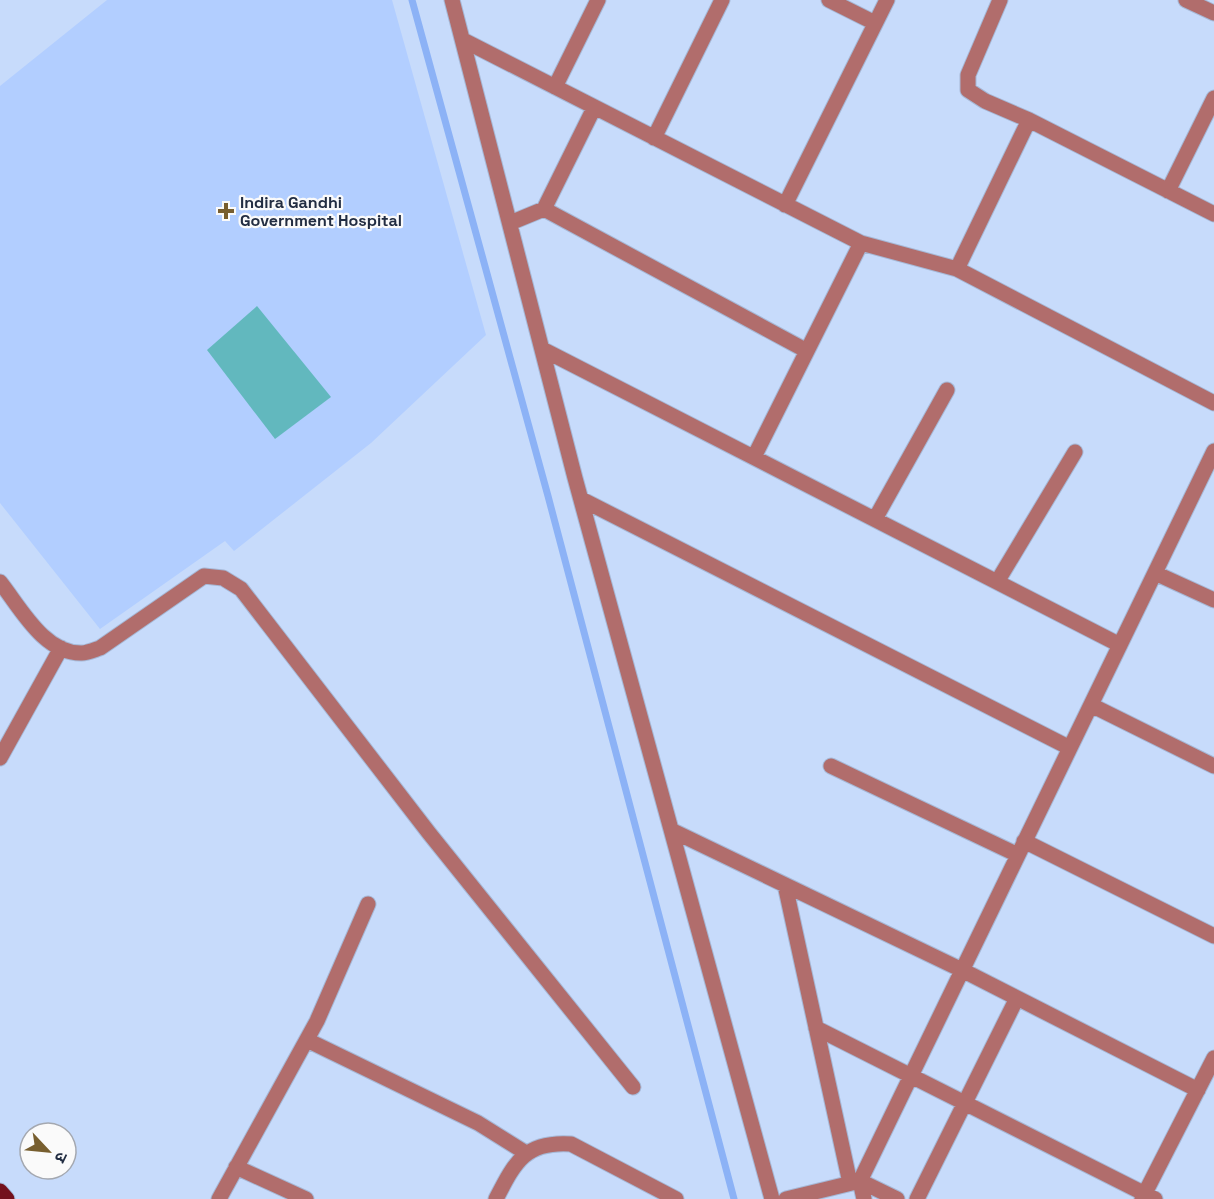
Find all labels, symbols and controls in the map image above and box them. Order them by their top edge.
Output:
place label: Indira Gandhi Government Hospital [240,192,402,231]
marker: Indira Gandhi Government Hospital [217,202,235,220]
north arrow [18,1121,78,1181]
text: उ [49,1149,73,1167]

